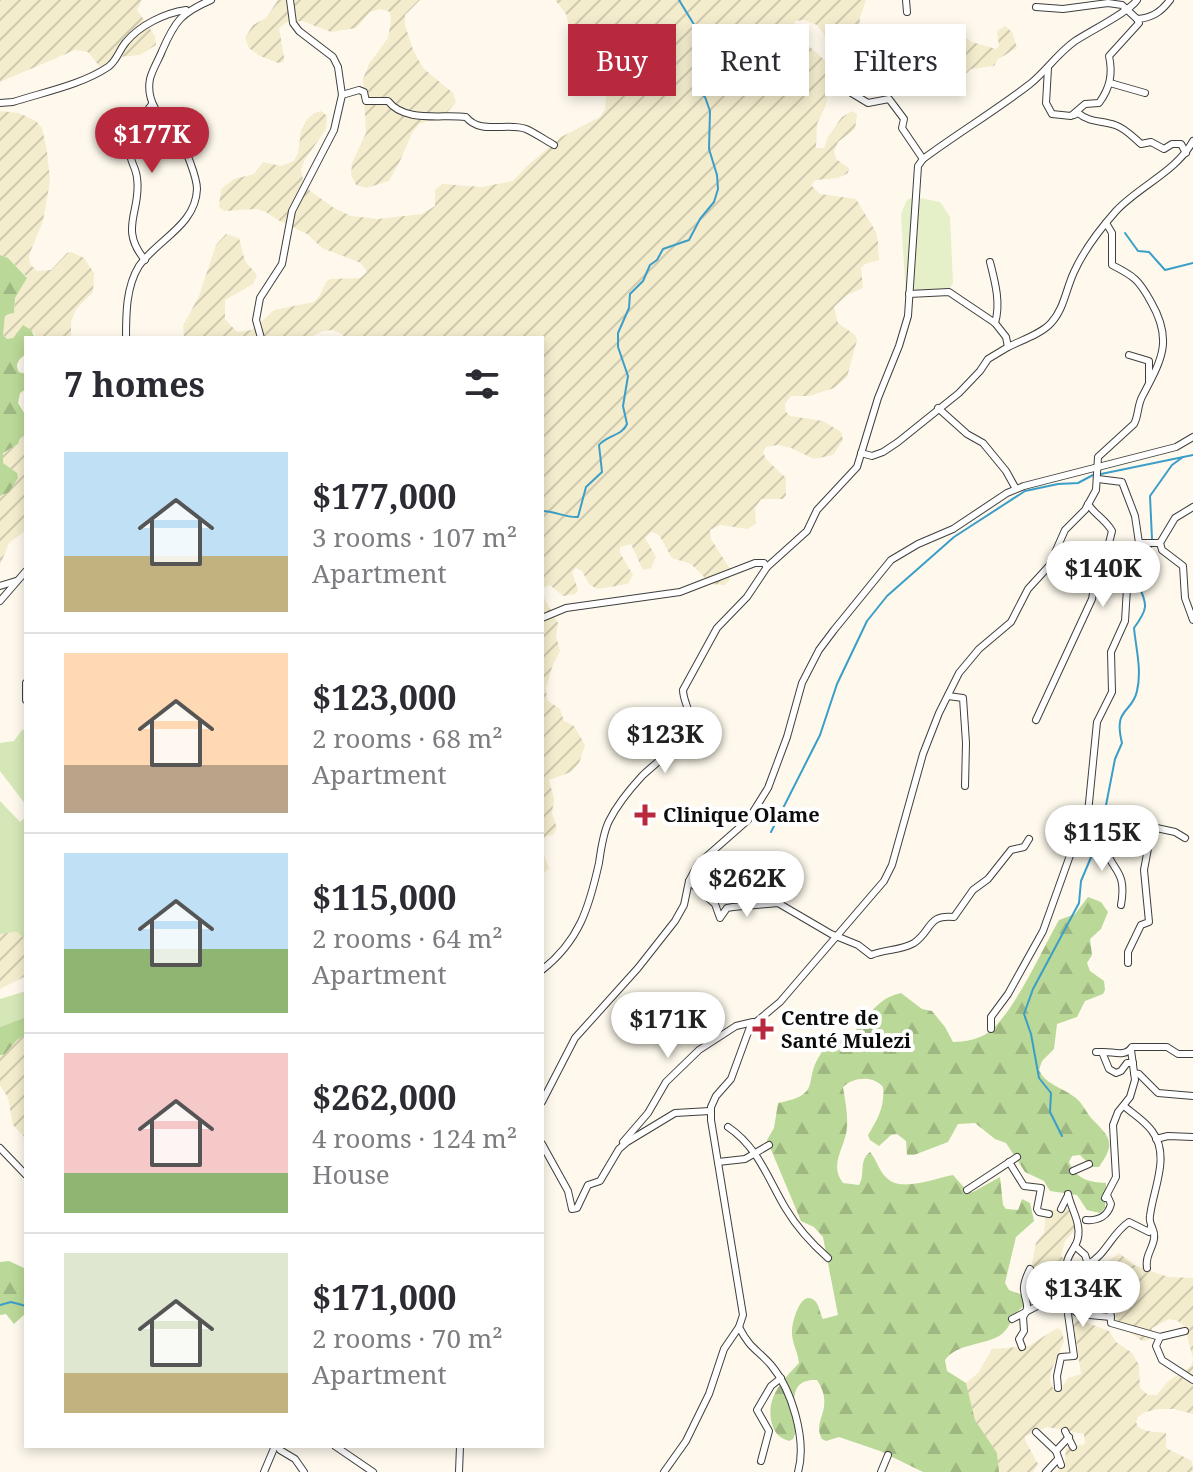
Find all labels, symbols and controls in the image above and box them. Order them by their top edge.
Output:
chip: Buy [568,24,676,96]
chip: Rent [692,24,809,96]
chip: Filters [825,24,966,96]
pin: $177K [96,107,208,175]
text: $177K [113,115,191,151]
text: 7 homes [64,361,205,407]
icon: filters [460,362,504,406]
text: $177,000 [312,473,456,519]
icon: home [128,484,224,580]
text: 3 rooms · 107 m² [312,519,517,555]
pin: $140K [1047,541,1159,609]
text: $140K [1064,549,1142,585]
text: Apartment [312,555,447,591]
text: $123,000 [312,674,456,720]
icon: home [128,685,224,781]
pin: $123K [609,707,721,775]
text: $123K [626,715,704,751]
text: 2 rooms · 68 m² [312,720,503,756]
text: Apartment [312,756,447,792]
place label: Clinique Olame [663,801,820,828]
marker: Clinique Olame [634,804,656,826]
pin: $115K [1046,805,1158,873]
text: $115K [1063,813,1141,849]
pin: $262K [691,851,803,919]
text: $262K [708,859,786,895]
text: $115,000 [312,874,456,920]
icon: home [128,885,224,981]
text: 2 rooms · 64 m² [312,920,503,956]
text: Apartment [312,956,447,992]
pin: $171K [612,992,724,1060]
text: $171K [629,1000,707,1036]
place label: Centre de Santé Mulezi [781,1004,911,1054]
marker: Centre de Santé Mulezi [752,1018,774,1040]
text: $262,000 [312,1074,456,1120]
icon: home [128,1085,224,1181]
text: 4 rooms · 124 m² [312,1120,517,1156]
text: House [312,1156,390,1192]
pin: $134K [1027,1261,1139,1329]
text: $134K [1044,1269,1122,1305]
text: $171,000 [312,1274,456,1320]
icon: home [128,1285,224,1381]
text: 2 rooms · 70 m² [312,1320,503,1356]
text: Apartment [312,1356,447,1392]

